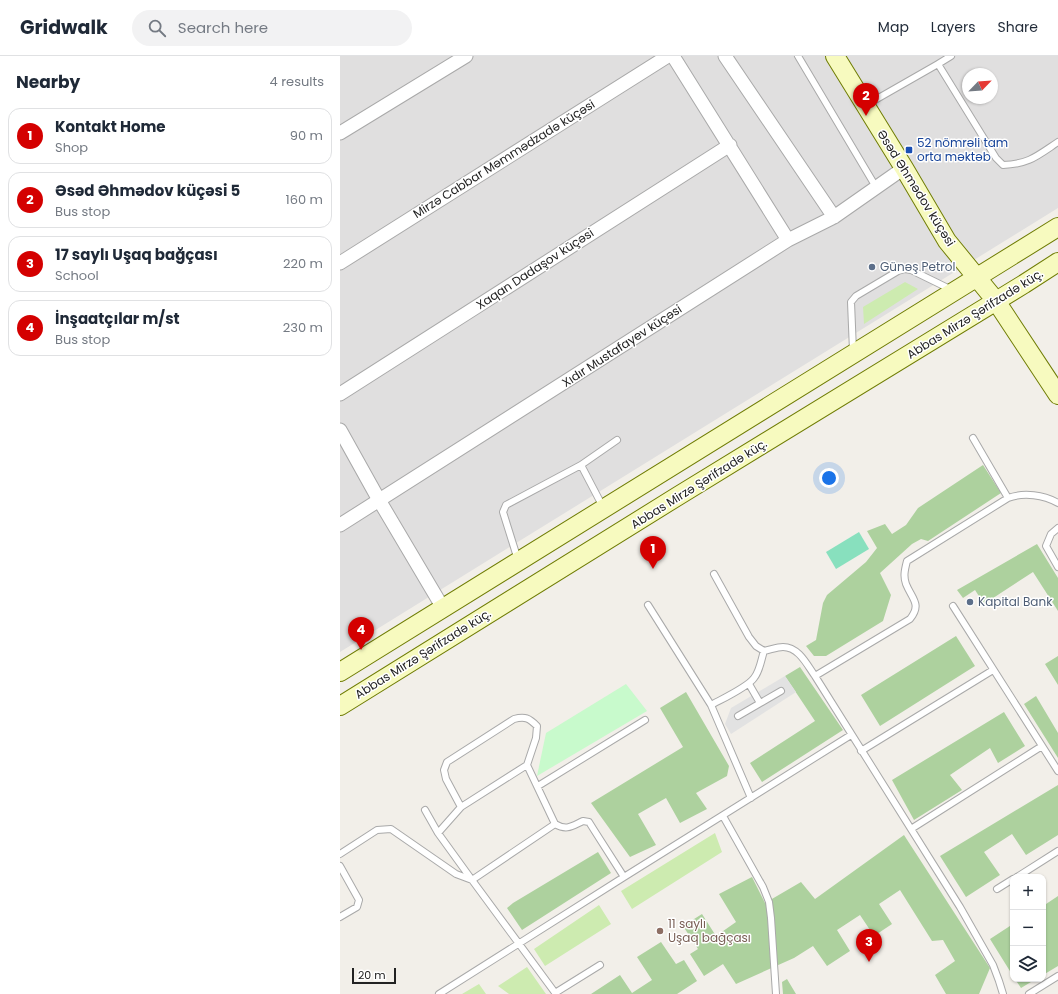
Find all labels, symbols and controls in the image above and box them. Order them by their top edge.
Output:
search box [132,10,412,46]
text: Gridwalk [20,14,108,41]
icon: search [146,17,168,39]
text: Search here [178,17,268,38]
text: Map [878,17,909,37]
text: Layers [931,17,975,37]
text: Share [997,17,1038,37]
north arrow [962,68,998,104]
text: Nearby [16,70,80,94]
text: 4 results [270,72,324,91]
pin: 2 [853,83,879,116]
street label: Mirzə Cabbar Məmmədzadə küçəsi [410,95,598,222]
text: Kontakt Home [55,116,166,137]
text: 1 [28,126,32,145]
text: 90 m [290,126,323,145]
street label: Əsəd Əhmədov küçəsi [873,126,959,249]
place label: 52 nömrəli tam orta məktəb [917,134,1008,165]
text: Shop [55,138,88,157]
marker: 52 nömrəli tam orta məktəb [904,145,914,155]
text: Əsəd Əhmədov küçəsi 5 [55,180,240,201]
text: 2 [26,190,34,209]
text: 160 m [286,190,323,209]
text: Bus stop [55,202,110,221]
street label: Xaqan Dadaşov küçəsi [473,224,597,313]
text: 17 saylı Uşaq bağçası [55,244,218,265]
text: 3 [26,254,34,273]
text: 220 m [283,254,323,273]
place label: Günəş Petrol [880,258,956,275]
marker: Günəş Petrol [867,262,877,272]
street label: Abbas Mirzə Şərifzadə küç. [903,265,1046,363]
text: School [55,266,99,285]
street label: Xıdır Mustafayev küçəsi [558,300,685,391]
text: İnşaatçılar m/st [55,308,180,329]
text: 4 [26,318,34,337]
text: 230 m [283,318,323,337]
text: Bus stop [55,330,110,349]
street label: Abbas Mirzə Şərifzadə küç. [627,435,770,533]
your location [819,468,839,488]
pin: 1 [640,536,666,569]
place label: Kapital Bank [978,593,1053,610]
marker: Kapital Bank [965,597,975,607]
street label: Abbas Mirzə Şərifzadə küç. [351,605,494,703]
pin: 4 [348,617,374,650]
map controls [1010,874,1046,982]
button: + [1010,874,1046,910]
button: − [1010,910,1046,946]
place label: 11 saylı Uşaq bağçası [668,915,751,946]
marker: 11 saylı Uşaq bağçası [655,926,665,936]
pin: 3 [856,929,882,962]
button: layers [1010,946,1046,982]
scale bar [352,966,396,985]
text: 20 m [358,967,386,983]

